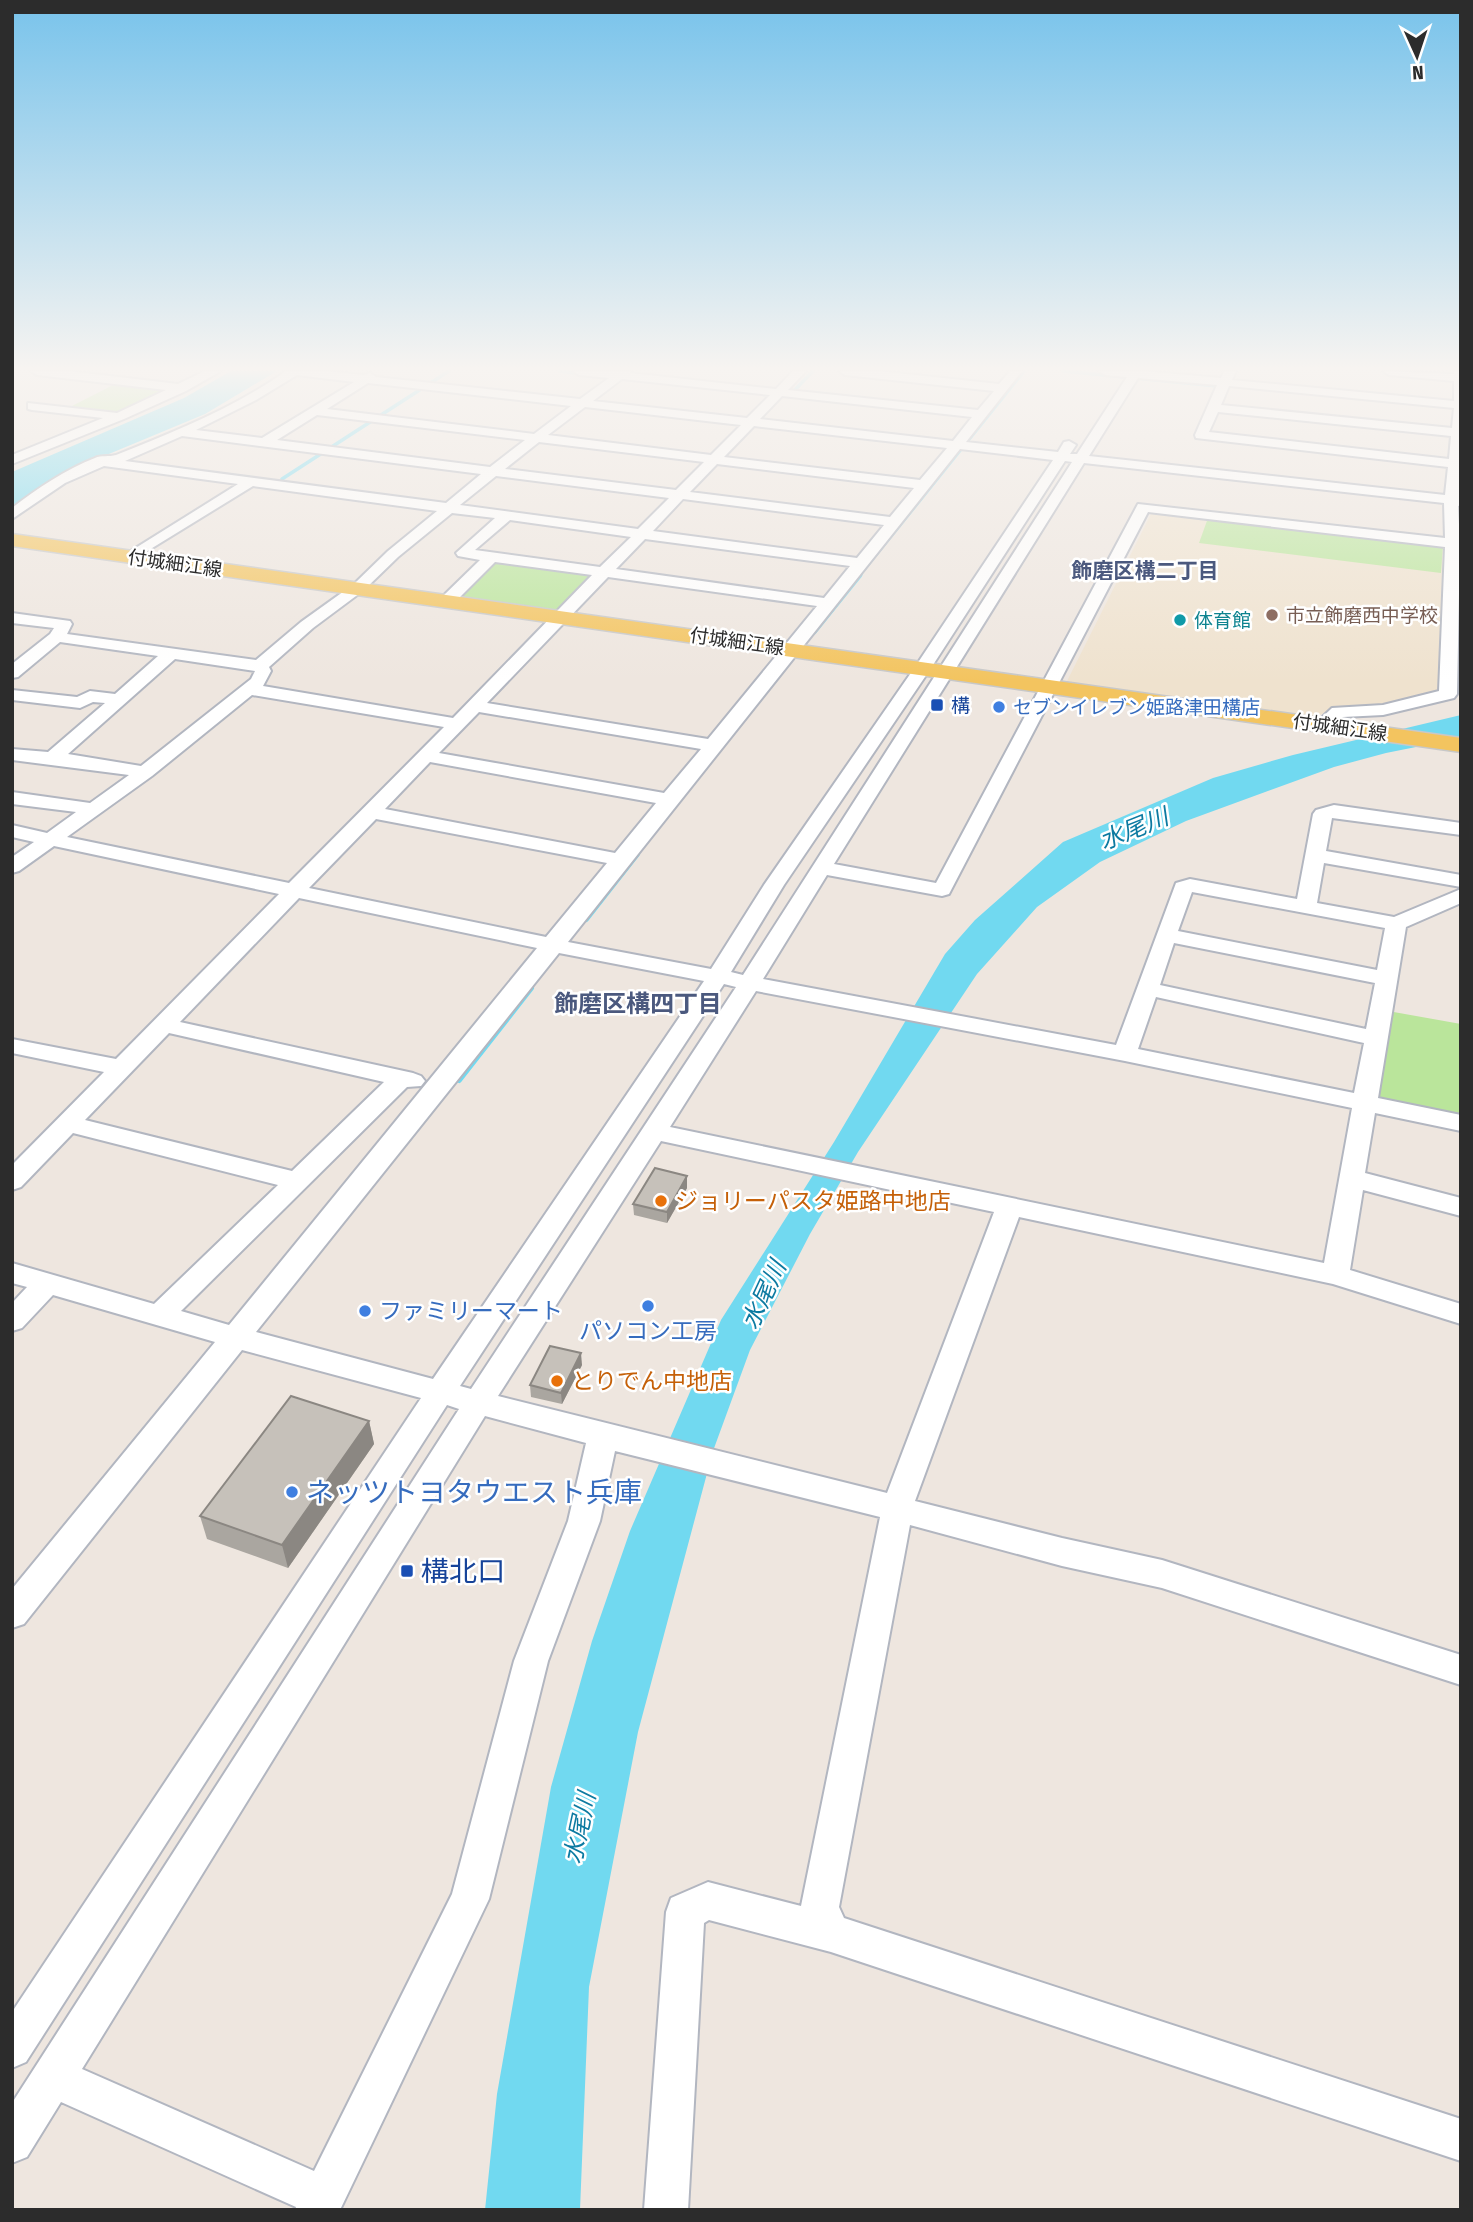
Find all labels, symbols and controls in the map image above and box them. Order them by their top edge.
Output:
north arrow [1382,21,1452,91]
text: N [1412,61,1424,84]
street label: 付城細江線 [126,545,224,581]
district label: 飾磨区構二丁目 [1072,558,1219,584]
place label: 市立飾磨西中学校 [1286,604,1438,627]
marker: 市立飾磨西中学校 [1264,607,1280,623]
place label: 体育館 [1194,609,1251,632]
marker: 体育館 [1172,612,1188,628]
street label: 付城細江線 [688,623,786,659]
place label: 構 [951,694,970,717]
place label: セブンイレブン姫路津田構店 [1013,696,1260,719]
marker: 構 [929,697,945,713]
marker: セブンイレブン姫路津田構店 [991,699,1007,715]
street label: 付城細江線 [1291,709,1389,745]
water label: 水尾川 [1095,801,1175,855]
district label: 飾磨区構四丁目 [554,990,722,1018]
place label: ジョリーパスタ姫路中地店 [675,1187,951,1215]
marker: ジョリーパスタ姫路中地店 [653,1193,669,1209]
water label: 水尾川 [736,1254,793,1334]
place label: ファミリーマート [379,1297,563,1325]
marker: パソコン工房 [640,1298,656,1314]
marker: ファミリーマート [357,1303,373,1319]
place label: パソコン工房 [579,1317,717,1345]
place label: とりでん中地店 [571,1367,732,1395]
marker: とりでん中地店 [549,1373,565,1389]
place label: ネッツトヨタウエスト兵庫 [306,1476,642,1509]
marker: ネッツトヨタウエスト兵庫 [284,1484,300,1500]
place label: 構北口 [421,1555,505,1588]
marker: 構北口 [399,1563,415,1579]
water label: 水尾川 [559,1787,602,1866]

